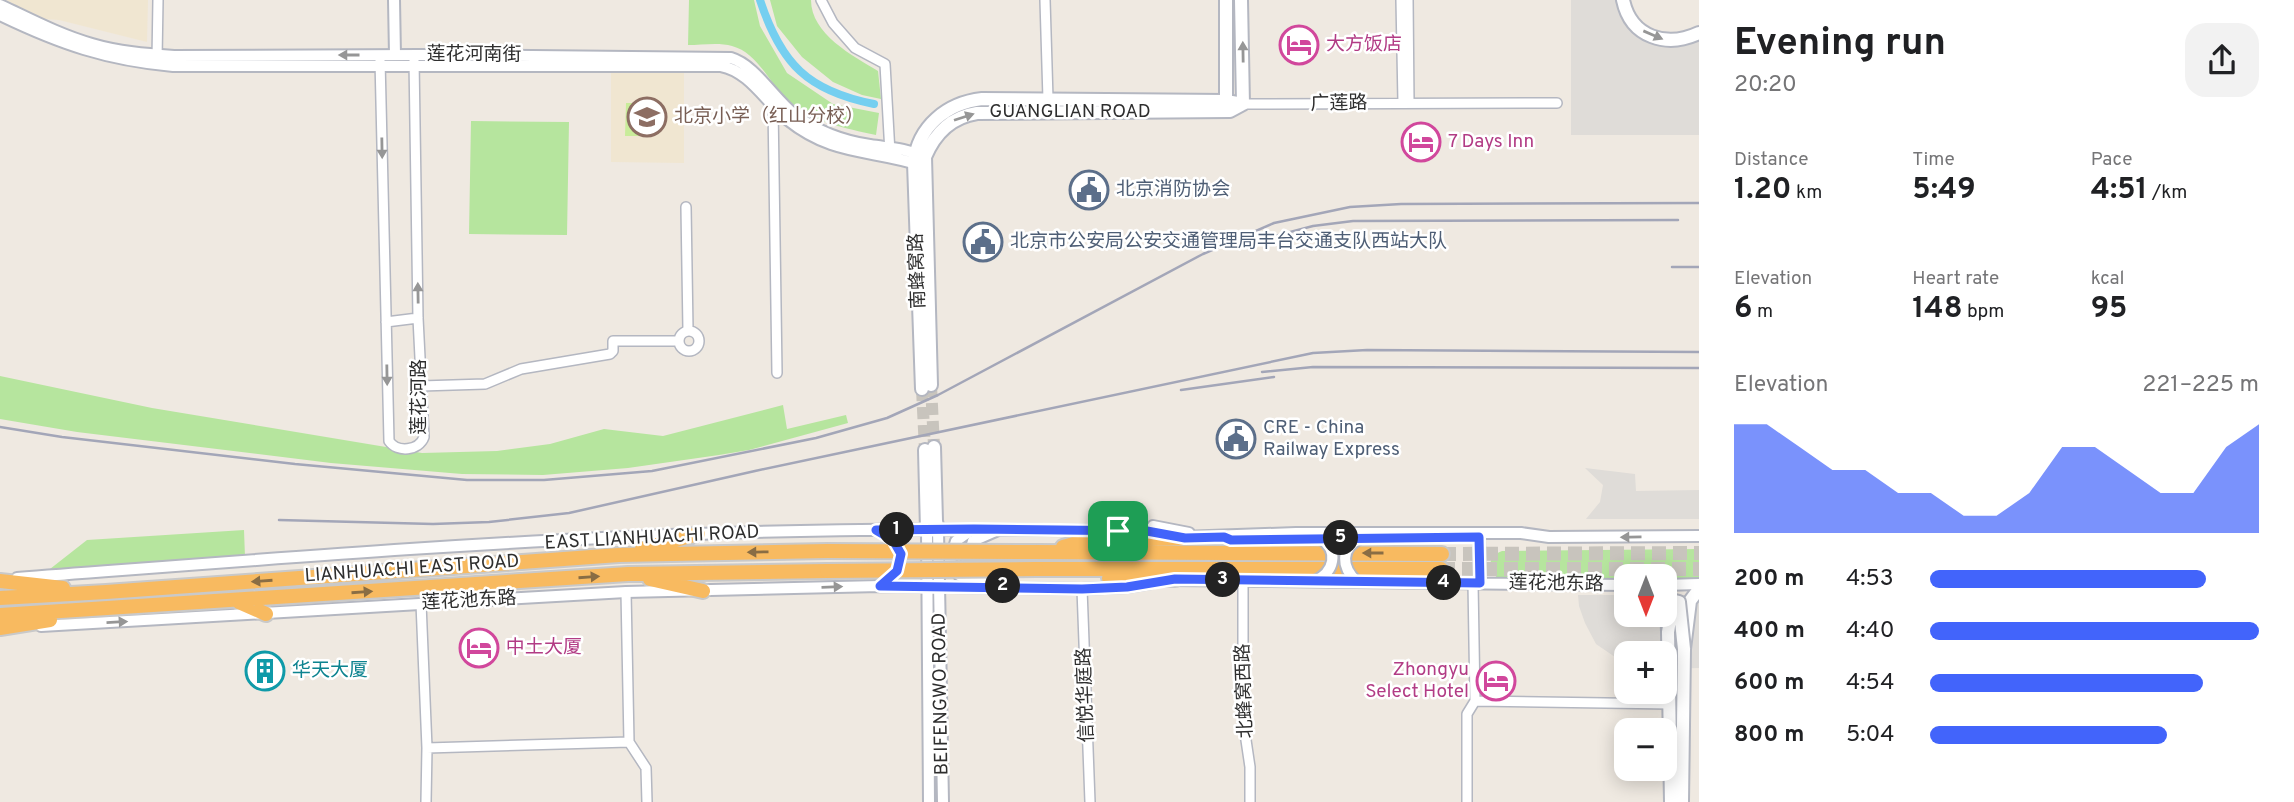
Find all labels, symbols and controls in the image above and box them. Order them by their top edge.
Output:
text: Evening run [1734,20,1946,69]
button: share [2185,23,2259,97]
hotel icon: 大方饭店 [1278,24,1320,66]
one-way arrow [1643,30,1664,41]
place label: 大方饭店 [1326,33,1402,57]
one-way arrow [1237,41,1248,63]
street label: 莲花河南街 [426,43,522,67]
one-way arrow [338,49,360,61]
text: 20:20 [1734,71,1797,100]
street label: 广莲路 [1310,92,1368,116]
school or university icon: 北京小学（红山分校） [626,96,668,138]
street label: GUANGLIAN ROAD [989,100,1151,124]
place label: 北京小学（红山分校） [674,105,864,129]
one-way arrow [954,111,975,122]
hotel icon: 7 Days Inn [1400,121,1442,163]
place label: 7 Days Inn [1448,130,1534,154]
one-way arrow [377,137,388,159]
text: Distance [1734,148,1809,172]
text: Time [1912,148,1955,172]
text: Pace [2091,148,2132,172]
public building icon: 北京消防协会 [1068,169,1110,211]
text: 1.20 [1734,172,1792,209]
text: 5:49 [1912,172,1976,209]
text: 4:51 [2091,172,2148,209]
place label: 北京消防协会 [1116,178,1230,202]
text: km [1792,181,1822,205]
text: /km [2148,181,2187,205]
public building icon: 北京市公安局公安交通管理局丰台交通支队西站大队 [962,221,1004,263]
place label: 北京市公安局公安交通管理局丰台交通支队西站大队 [1010,230,1447,254]
street label: 南蜂窝路 [905,233,931,309]
text: Elevation [1734,267,1812,291]
text: Heart rate [1912,267,1999,291]
text: kcal [2091,267,2124,291]
one-way arrow [412,282,423,304]
text: 6 [1734,291,1752,328]
text: 148 [1912,291,1963,328]
text: 95 [2091,291,2127,328]
text: m [1752,300,1773,324]
text: bpm [1963,300,2004,324]
street label: 莲花河路 [408,359,432,435]
one-way arrow [381,364,393,386]
text: Elevation [1734,371,1829,400]
text: 221–225 m [2142,371,2259,400]
place label: CRE - China Railway Express [1263,416,1400,462]
public building icon: CRE - China Railway Express [1215,418,1257,460]
pin [1088,501,1148,561]
pin: 1 [880,512,914,548]
icon: arrive [1099,512,1137,550]
text: 1 [893,517,900,541]
street label: EAST LIANHUACHI ROAD [544,520,760,556]
pin: 5 [1324,520,1358,556]
text: 5 [1335,525,1346,549]
one-way arrow [1620,531,1642,543]
one-way arrow [747,547,769,558]
one-way arrow [1362,547,1384,559]
street label: LIANHUACHI EAST ROAD [304,550,520,588]
pin: 3 [1206,562,1240,598]
north arrow [1614,564,1676,626]
map controls [1614,564,1677,781]
text: 200 m [1734,565,1804,594]
text: 4:53 [1846,565,1894,594]
pin: 4 [1426,566,1462,600]
text: 3 [1217,567,1228,591]
pin: 2 [986,568,1020,604]
text: 4 [1437,570,1450,594]
one-way arrow [578,571,600,582]
street label: 莲花池东路 [1508,571,1604,597]
text: 2 [997,573,1008,597]
one-way arrow [251,576,273,587]
one-way arrow [822,581,844,593]
one-way arrow [351,586,373,597]
street label: 莲花池东路 [421,587,517,615]
street label: BEIFENGWO ROAD [928,612,954,776]
one-way arrow [106,616,128,627]
text: 400 m [1734,617,1805,646]
text: 4:40 [1846,617,1895,646]
hotel icon: 中土大厦 [458,627,500,669]
place label: 中土大厦 [506,636,582,660]
button: + [1614,641,1677,704]
street label: 北蜂窝西路 [1231,643,1259,739]
street label: 信悦华庭路 [1072,647,1100,743]
building icon: 华天大厦 [244,650,286,692]
place label: Zhongyu Select Hotel [1365,658,1469,704]
place label: 华天大厦 [292,659,368,683]
hotel icon: Zhongyu Select Hotel [1475,660,1517,702]
text: 600 m [1734,669,1804,698]
text: 4:54 [1846,669,1894,698]
button: − [1614,718,1677,781]
text: 800 m [1734,721,1804,750]
text: 5:04 [1846,721,1895,750]

